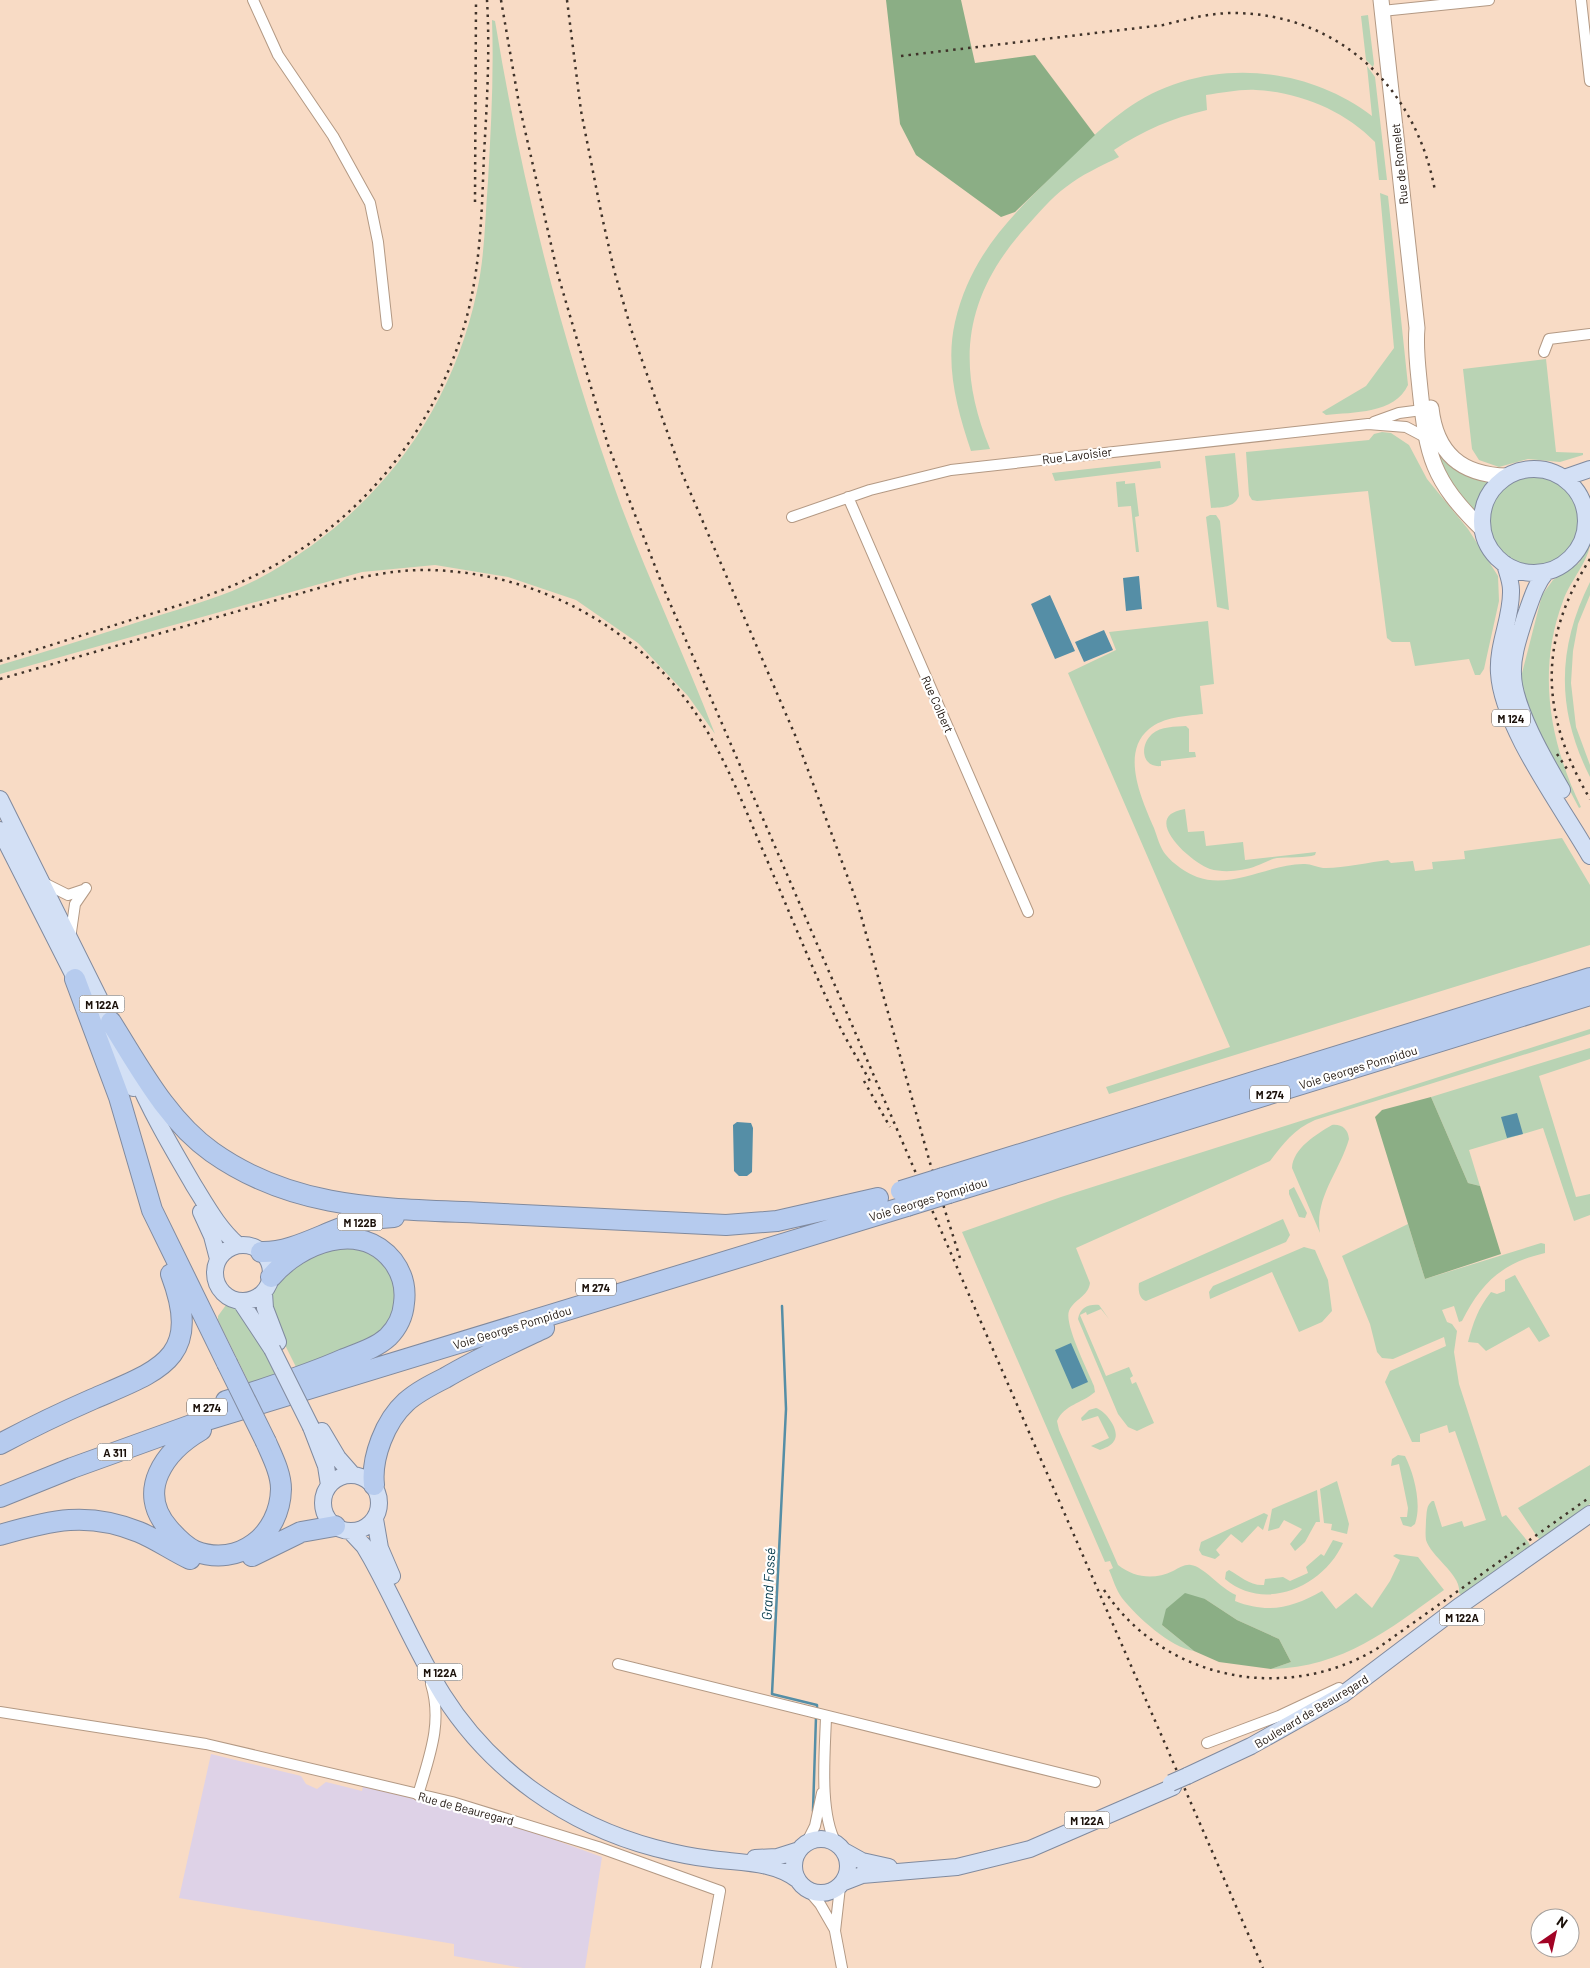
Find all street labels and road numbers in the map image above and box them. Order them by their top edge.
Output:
street label: Rue de Romelet [1388,123,1410,205]
street label: Rue Lavoisier [1041,444,1113,466]
street label: Rue Colbert [919,673,957,735]
road number: M 124 [1492,710,1530,726]
road number: M 122A [80,996,124,1012]
street label: Voie Georges Pompidou [1297,1042,1419,1092]
road number: M 274 [1250,1086,1290,1102]
street label: Voie Georges Pompidou [867,1174,989,1224]
road number: M 122B [338,1214,382,1230]
road number: M 274 [576,1278,616,1295]
street label: Voie Georges Pompidou [451,1302,573,1352]
road number: M 274 [187,1398,227,1415]
road number: A 311 [98,1444,132,1460]
road number: M 122A [1440,1608,1484,1625]
road number: M 122A [418,1664,462,1680]
street label: Boulevard de Beauregard [1252,1671,1370,1751]
street label: Rue de Beauregard [417,1788,515,1828]
road number: M 122A [1064,1812,1110,1828]

